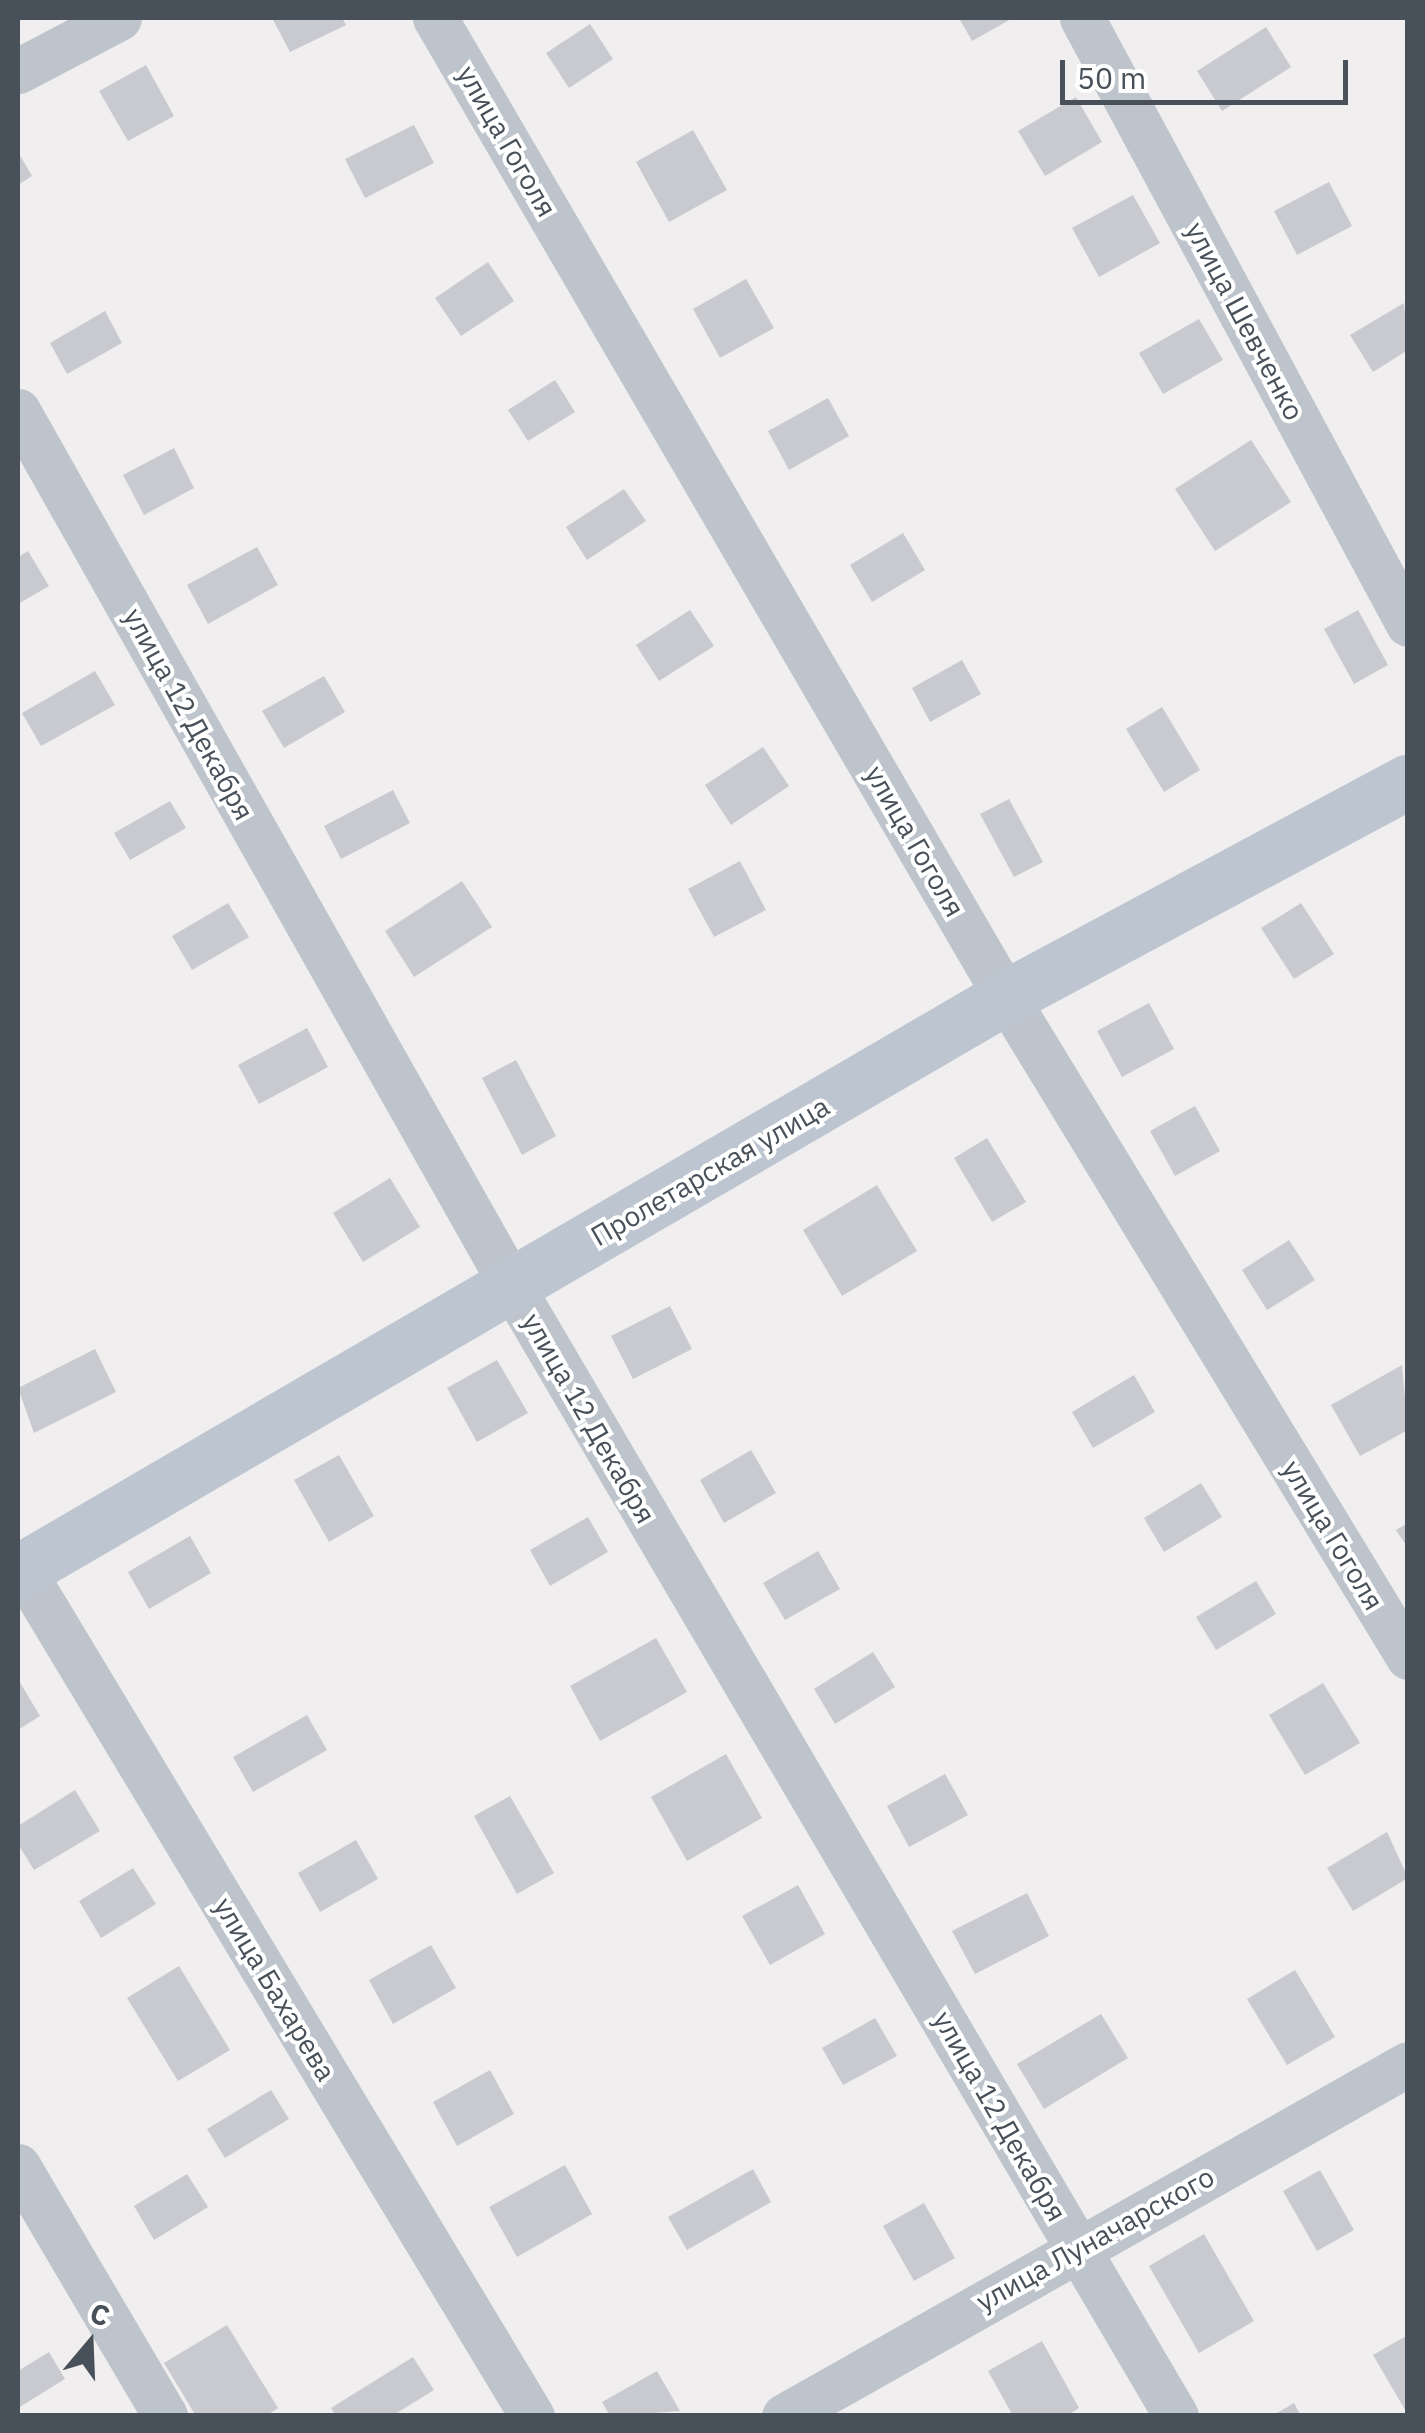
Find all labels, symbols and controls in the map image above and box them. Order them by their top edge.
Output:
scale bar [1065,40,1352,102]
text: 50 m [1077,58,1146,97]
street label: улица Гоголя [450,59,564,223]
street label: улица Шевченко [1179,216,1311,426]
street label: улица 12 Декабря [117,602,261,826]
street label: улица Гоголя [858,759,972,923]
street label: Пролетарская улица [585,1089,835,1253]
street label: улица 12 Декабря [515,1307,663,1529]
street label: улица Гоголя [1275,1454,1391,1616]
street label: улица Бахарева [207,1891,343,2087]
street label: улица 12 Декабря [926,2005,1074,2227]
street label: улица Луначарского [970,2160,1220,2318]
north arrow [40,2293,140,2393]
text: С [85,2294,115,2335]

